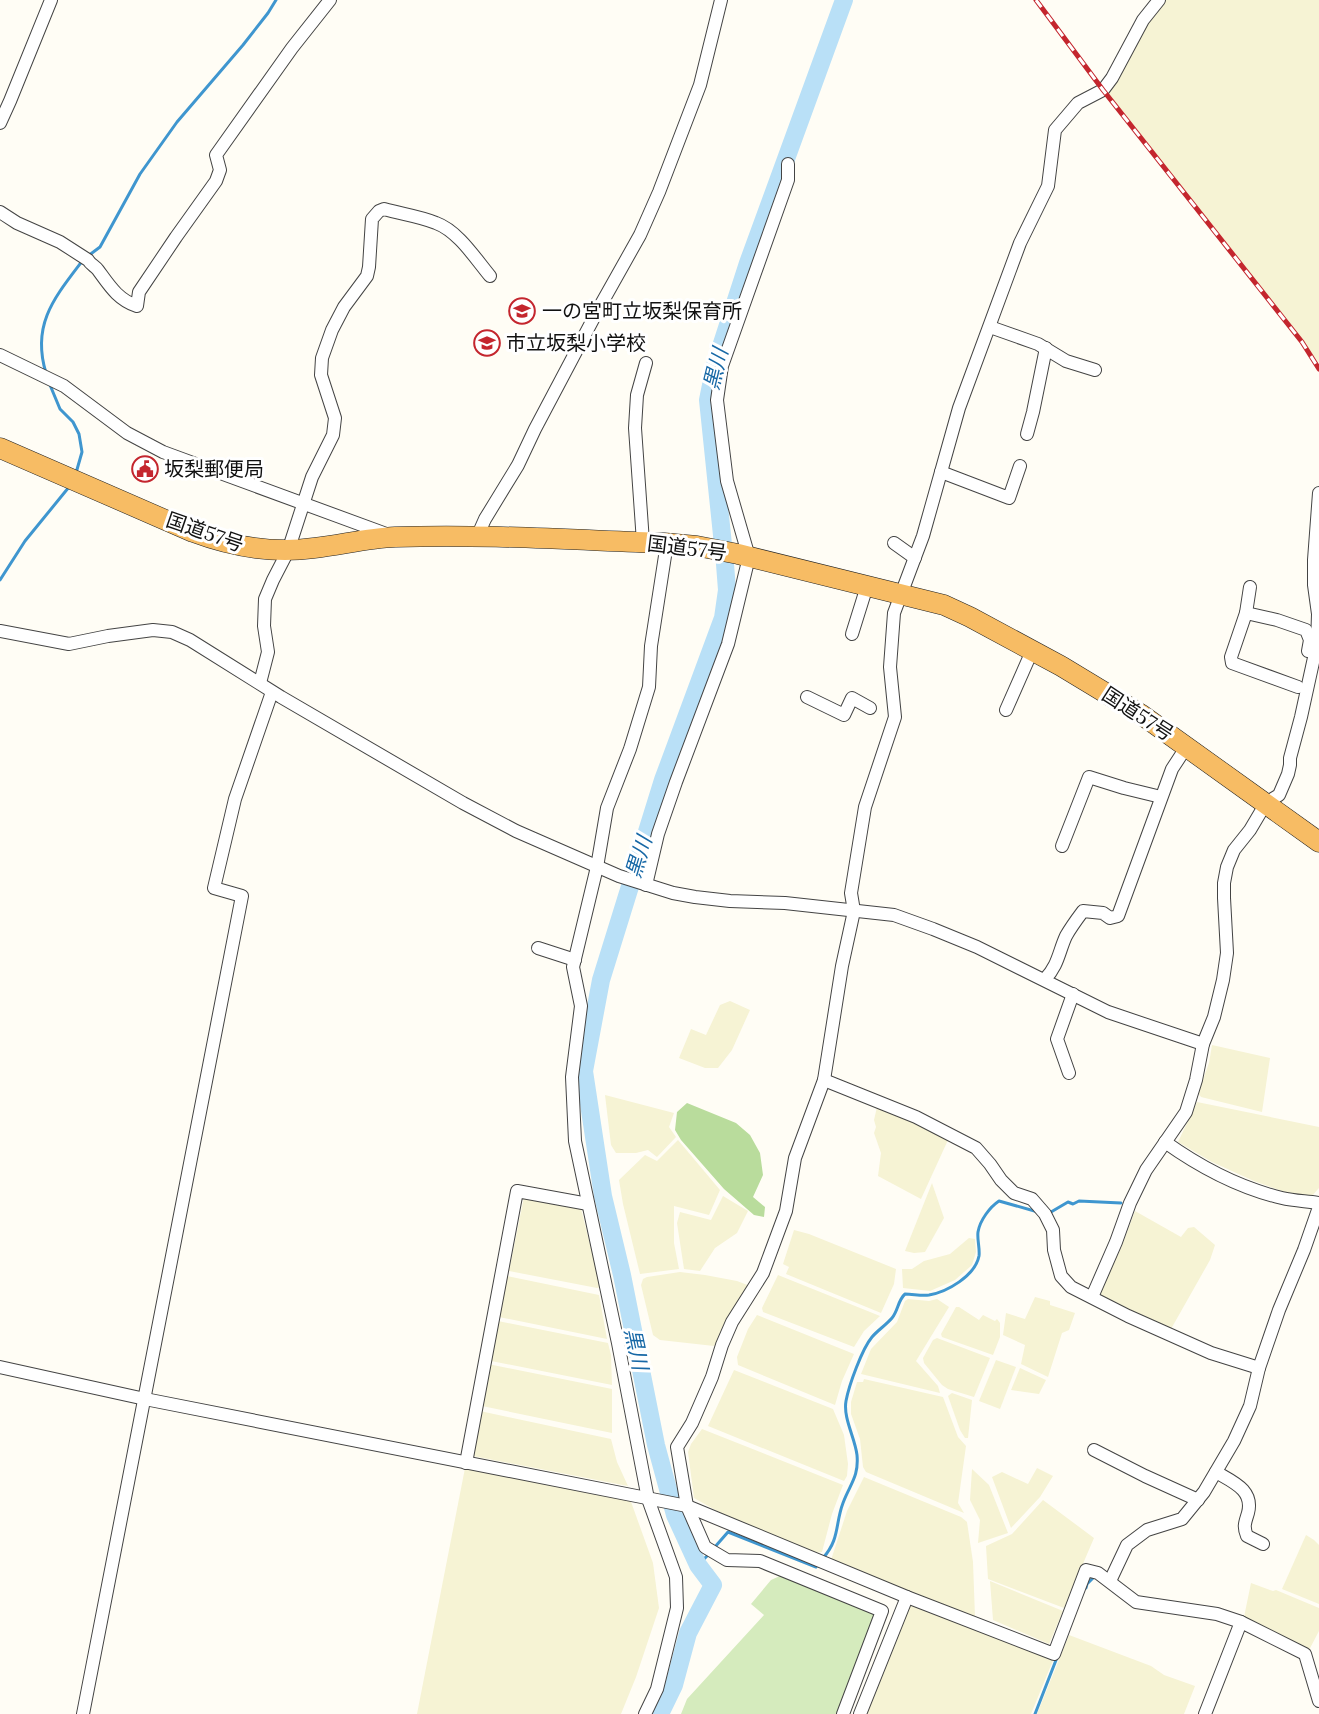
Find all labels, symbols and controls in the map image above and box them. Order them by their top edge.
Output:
school or university icon: 一の宮町立坂梨保育所 [507,296,537,326]
place label: 一の宮町立坂梨保育所 [542,298,742,323]
school or university icon: 市立坂梨小学校 [472,328,502,358]
place label: 市立坂梨小学校 [506,330,646,355]
water label: 黒川 [697,343,734,393]
public building icon: 坂梨郵便局 [130,454,160,484]
place label: 坂梨郵便局 [164,456,264,481]
street label: 国道57号 [163,507,247,556]
street label: 国道57号 [646,530,728,565]
street label: 国道57号 [1098,681,1179,746]
water label: 黒川 [619,831,658,881]
water label: 黒川 [619,1326,654,1374]

